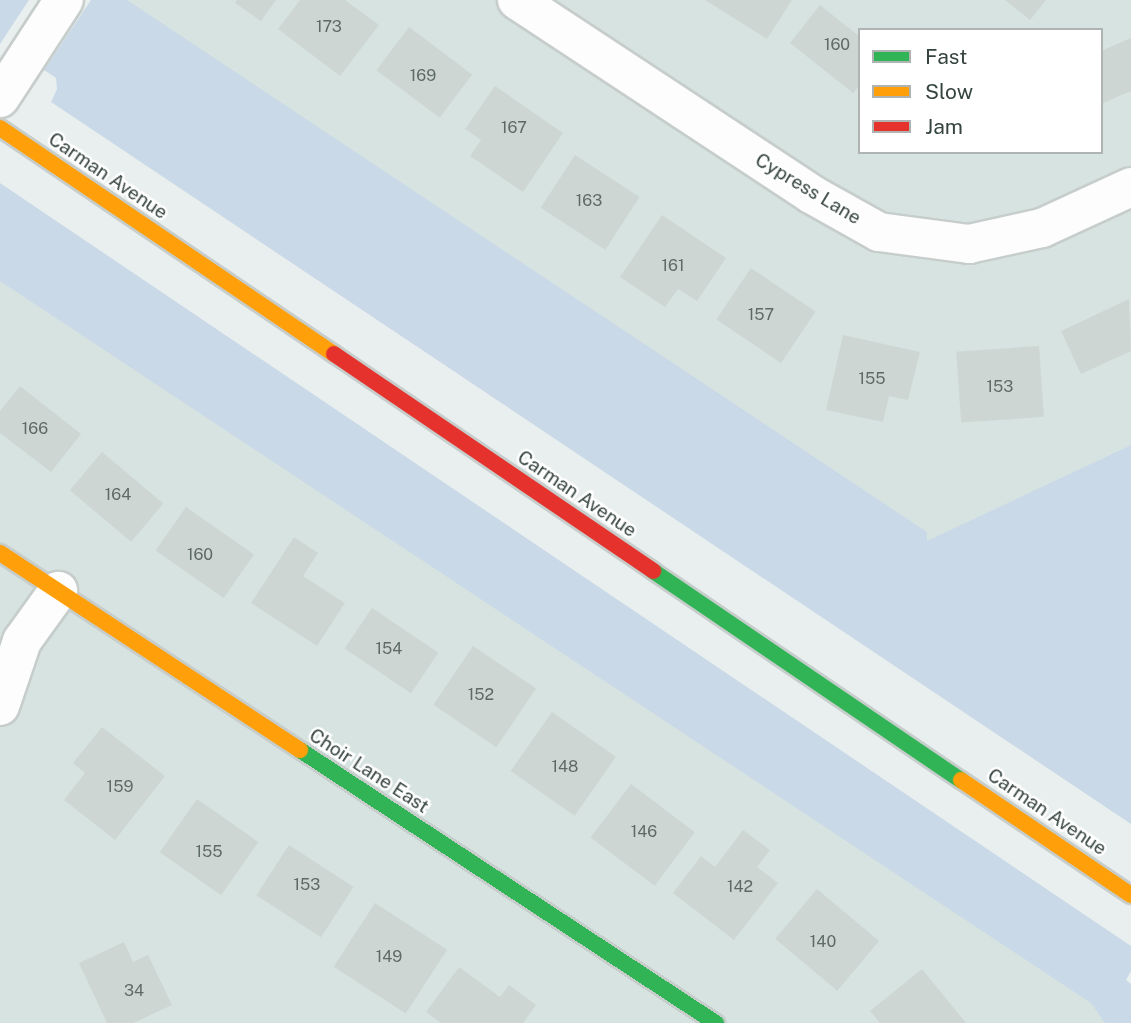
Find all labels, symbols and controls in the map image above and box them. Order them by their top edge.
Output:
house number: 173 [316,17,342,37]
legend [858,28,1103,154]
house number: 160 [824,35,850,55]
text: Fast [925,44,967,69]
house number: 169 [410,66,436,86]
text: Slow [925,79,973,104]
text: Jam [925,114,963,139]
house number: 167 [501,118,527,138]
street label: Carman Avenue [44,128,172,224]
street label: Cypress Lane [751,149,865,229]
house number: 163 [576,191,602,211]
house number: 161 [662,256,684,276]
house number: 157 [748,305,774,325]
house number: 155 [858,369,886,389]
house number: 153 [987,377,1013,397]
house number: 166 [22,419,48,439]
street label: Carman Avenue [513,446,641,542]
house number: 164 [105,485,131,505]
house number: 160 [187,545,213,565]
house number: 154 [376,639,402,659]
house number: 152 [468,685,494,705]
street label: Choir Lane East [305,724,433,818]
house number: 148 [552,757,578,777]
street label: Carman Avenue [983,764,1111,860]
house number: 159 [107,777,133,797]
house number: 146 [631,822,657,842]
house number: 155 [195,842,223,862]
house number: 153 [294,875,320,895]
house number: 142 [727,877,753,897]
house number: 140 [810,932,836,952]
house number: 149 [376,947,402,967]
house number: 34 [124,981,144,1001]

